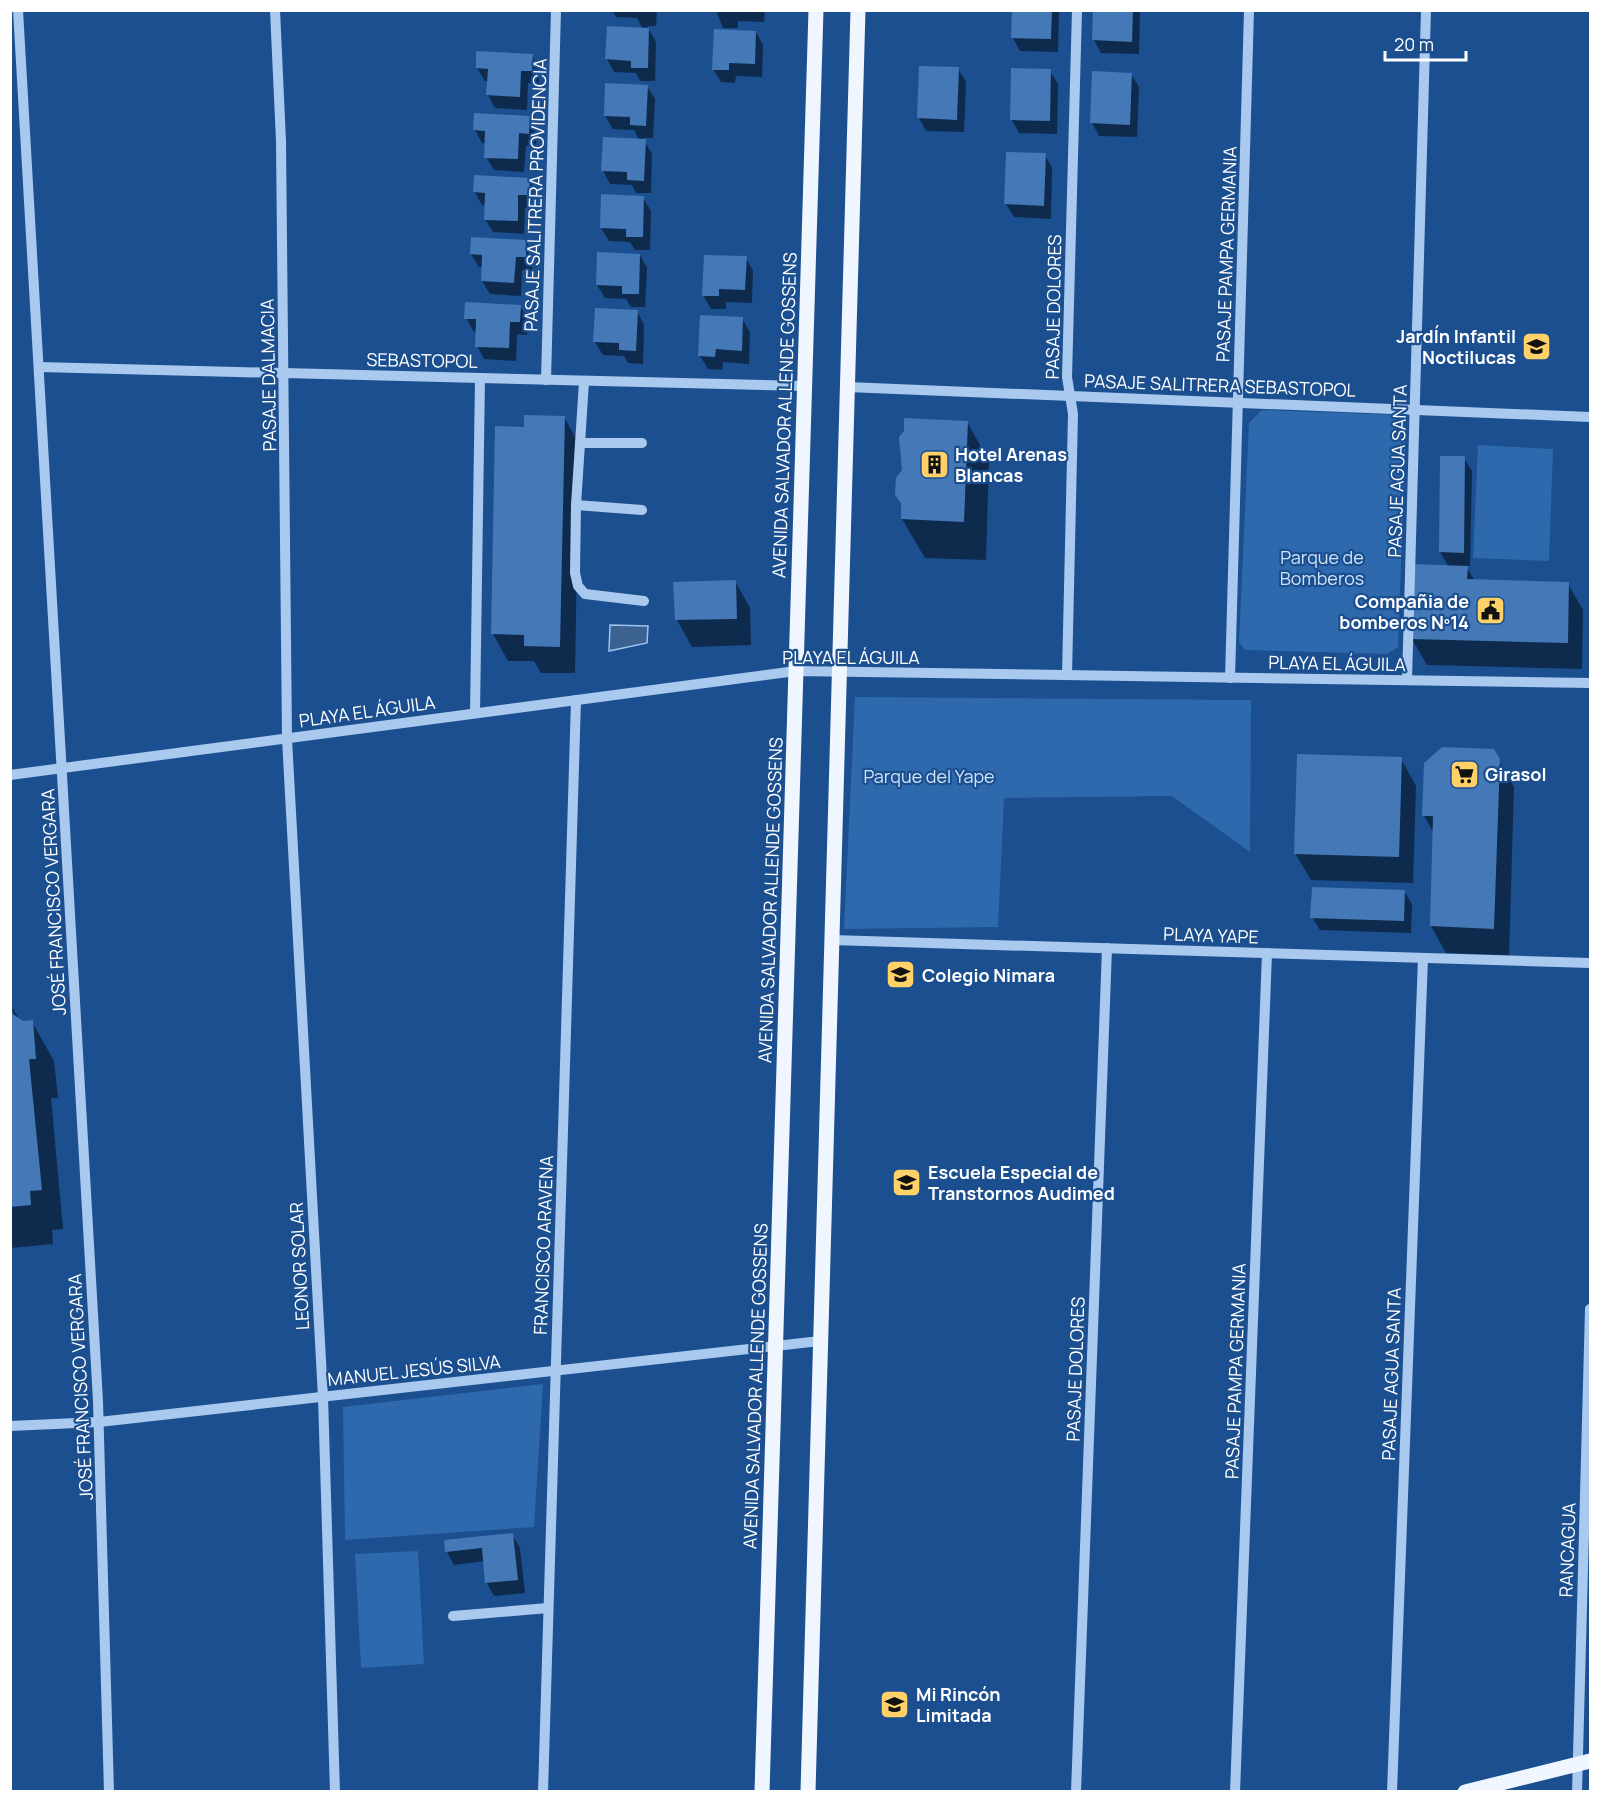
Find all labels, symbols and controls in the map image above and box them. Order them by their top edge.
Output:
scale bar [1385,24,1466,62]
text: 20 m [1394,32,1434,56]
street label: PASAJE SALITRERA PROVIDENCIA [518,57,552,332]
street label: PASAJE PAMPA GERMANIA [1210,145,1242,362]
street label: PASAJE DOLORES [1040,234,1066,380]
street label: AVENIDA SALVADOR ALLENDE GOSSENS [766,252,802,578]
street label: PASAJE DALMACIA [255,298,281,452]
place label: JardÍn Infantil Noctilucas [1396,324,1516,369]
school or university icon: JardÍn Infantil Noctilucas [1521,330,1553,362]
street label: SEBASTOPOL [366,347,478,373]
street label: PASAJE SALITRERA SEBASTOPOL [1084,368,1356,402]
street label: PASAJE AGUA SANTA [1382,383,1412,558]
place label: Hotel Arenas Blancas [955,442,1067,487]
building icon: Hotel Arenas Blancas [918,448,950,480]
park label: Parque de Bomberos [1280,545,1364,590]
place label: Compañia de bomberos Nº14 [1339,589,1469,634]
public building icon: Compañia de bomberos Nº14 [1474,595,1506,627]
street label: PLAYA EL ÁGUILA [782,645,920,669]
street label: PLAYA EL ÁGUILA [1268,650,1407,676]
street label: PLAYA EL ÁGUILA [297,689,437,732]
street label: AVENIDA SALVADOR ALLENDE GOSSENS [752,737,788,1063]
supermarket icon: Girasol [1448,758,1480,790]
place label: Girasol [1485,762,1546,786]
park label: Parque del Yape [863,764,995,788]
street label: JOSÉ FRANCISCO VERGARA [35,787,71,1016]
street label: PLAYA YAPE [1163,921,1259,949]
school or university icon: Colegio Nimara [885,959,917,991]
place label: Colegio Nimara [922,963,1055,987]
street label: FRANCISCO ARAVENA [528,1154,558,1335]
place label: Escuela Especial de Transtornos Audimed [928,1160,1115,1205]
school or university icon: Escuela Especial de Transtornos Audimed [891,1166,923,1198]
street label: LEONOR SOLAR [284,1201,314,1331]
street label: AVENIDA SALVADOR ALLENDE GOSSENS [737,1223,773,1549]
street label: PASAJE PAMPA GERMANIA [1219,1262,1251,1479]
street label: JOSÉ FRANCISCO VERGARA [62,1272,98,1501]
street label: PASAJE AGUA SANTA [1376,1286,1406,1461]
street label: PASAJE DOLORES [1060,1296,1090,1442]
street label: MANUEL JESÚS SILVA [326,1349,502,1391]
street label: RANCAGUA [1553,1502,1581,1598]
place label: Mi Rincón Limitada [916,1682,1001,1727]
school or university icon: Mi Rincón Limitada [879,1688,911,1720]

